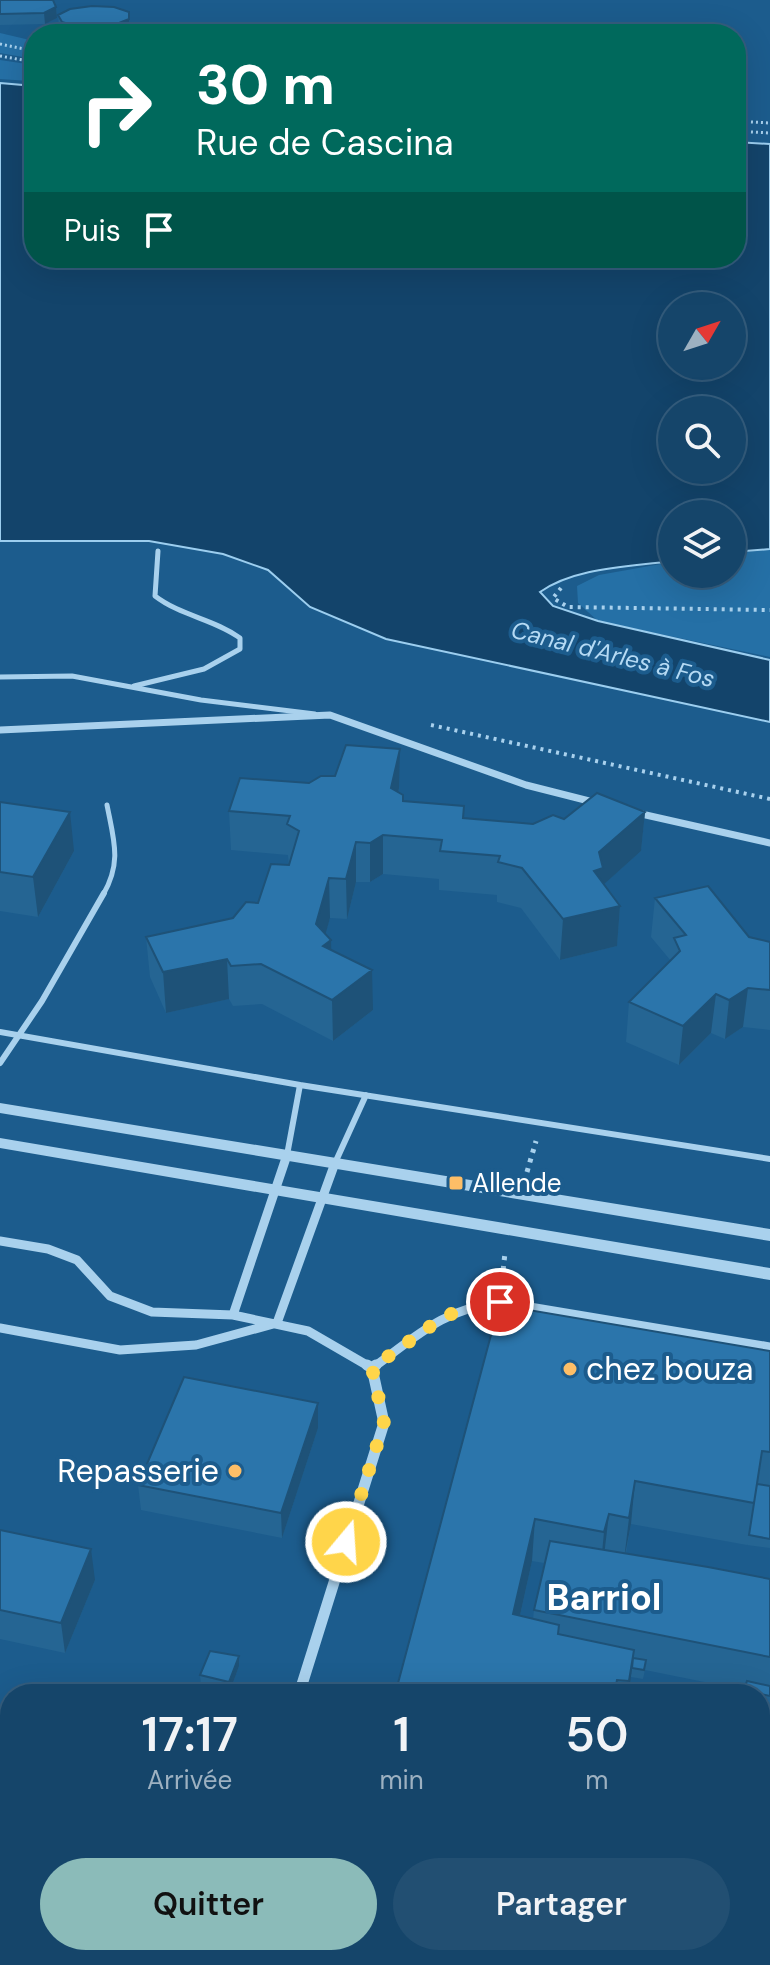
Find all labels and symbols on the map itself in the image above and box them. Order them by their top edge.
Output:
north arrow [658,292,746,380]
water label: Canal d'Arles à Fos [508,614,718,694]
place label: Allende [472,1166,562,1200]
marker: Allende [447,1174,465,1192]
pin [466,1268,534,1336]
place label: chez bouza [586,1348,753,1390]
marker: chez bouza [561,1360,579,1378]
place label: Repasserie [57,1450,219,1492]
marker: Repasserie [226,1462,244,1480]
position arrow [304,1500,388,1584]
district label: Barriol [547,1574,661,1621]

